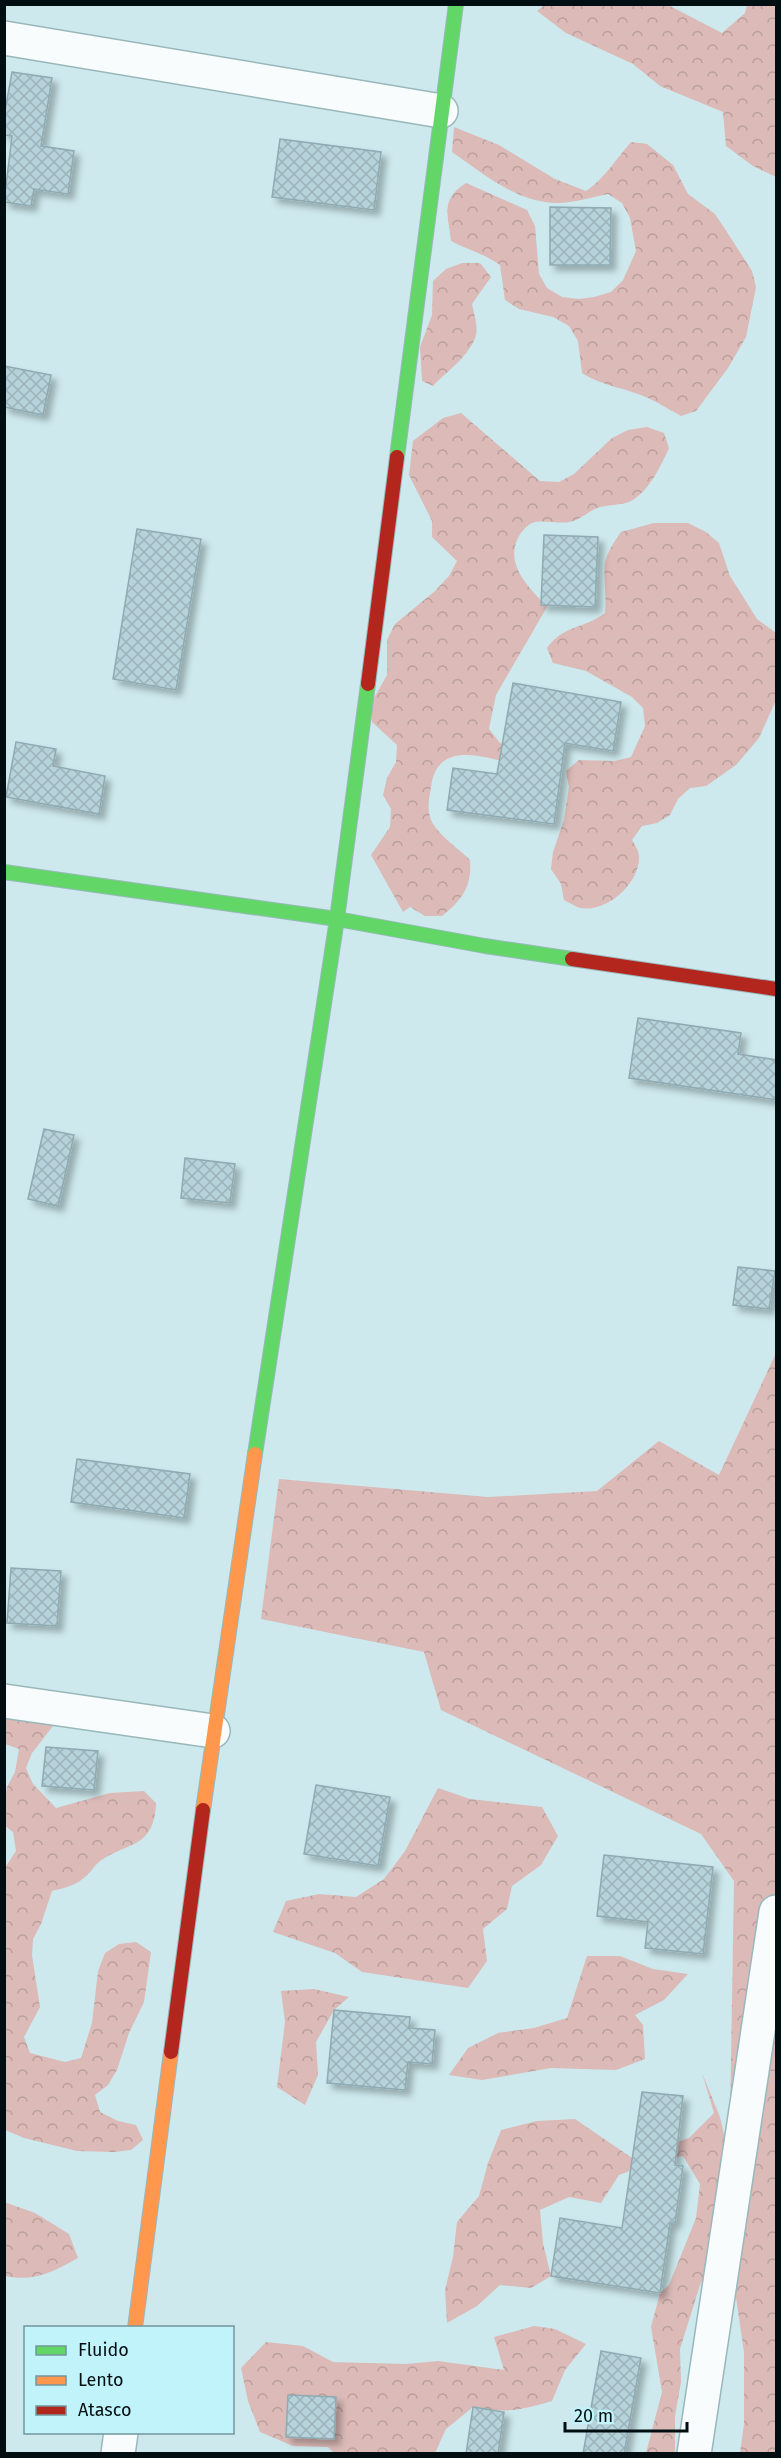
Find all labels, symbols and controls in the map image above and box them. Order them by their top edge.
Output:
legend [24,2326,234,2434]
text: Fluido [78,2339,129,2361]
text: Lento [78,2369,124,2391]
scale bar [565,2395,686,2433]
text: Atasco [78,2399,131,2421]
text: 20 m [574,2405,613,2427]

